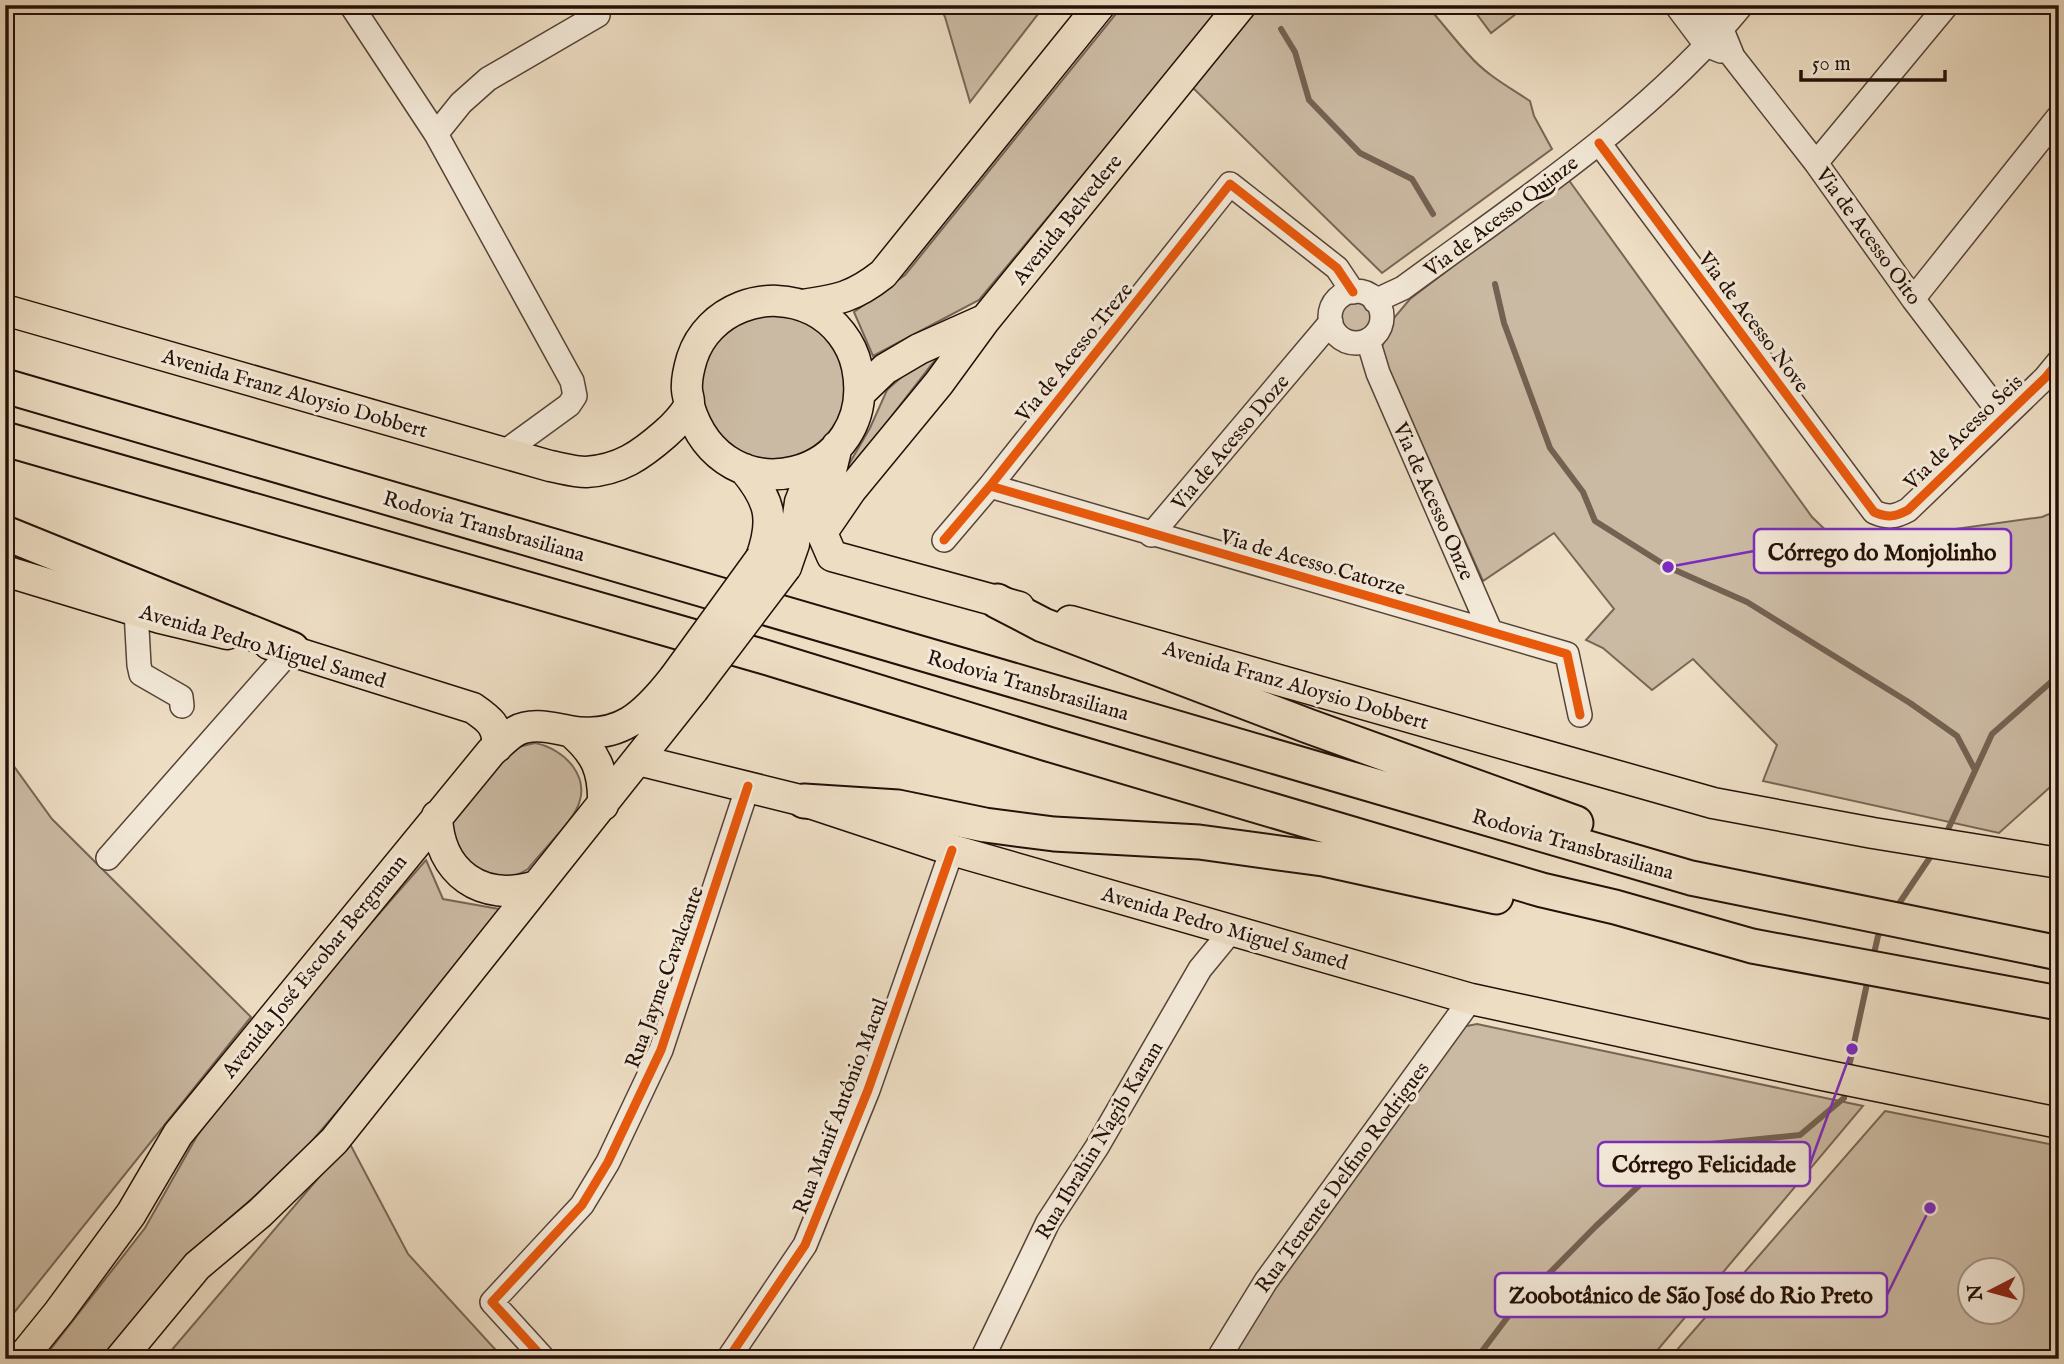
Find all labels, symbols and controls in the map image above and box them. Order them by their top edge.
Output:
scale bar [1801,38,1945,82]
text: 50 m [1812,51,1851,78]
street label: Avenida Belvedere [1007,149,1129,291]
street label: Via de Acesso Quinze [1419,150,1585,285]
street label: Via de Acesso Oito [1808,162,1927,311]
street label: Via de Acesso Nove [1690,246,1815,399]
street label: Via de Acesso Treze [1010,277,1140,429]
street label: Avenida Franz Aloysio Dobbert [158,343,430,445]
street label: Via de Acesso Doze [1166,369,1296,517]
street label: Via de Acesso Seis [1898,369,2029,497]
street label: Via de Acesso Onze [1385,418,1480,585]
street label: Rodovia Transbrasiliana [380,486,589,569]
street label: Via de Acesso Catorze [1216,524,1409,603]
callout: Córrego do Monjolinho [1754,529,2011,573]
text: Córrego do Monjolinho [1768,539,1997,568]
street label: Avenida Pedro Miguel Samed [135,599,390,696]
street label: Avenida Franz Aloysio Dobbert [1159,635,1431,737]
street label: Rodovia Transbrasiliana [924,645,1133,728]
street label: Rodovia Transbrasiliana [1469,804,1678,887]
street label: Avenida José Escobar Bergmann [216,850,414,1085]
street label: Avenida Pedro Miguel Samed [1097,881,1352,978]
street label: Rua Jayme Cavalcante [620,882,711,1072]
street label: Rua Manif Antônio Macul [788,995,895,1218]
street label: Rua Ibrahin Nagib Karam [1030,1037,1170,1245]
street label: Rua Tenente Delfino Rodrigues [1250,1057,1436,1299]
callout: Córrego Felicidade [1598,1142,1810,1186]
text: Córrego Felicidade [1612,1151,1797,1180]
north arrow [1955,1256,2025,1326]
callout: Zoobotânico de São José do Rio Preto [1495,1273,1887,1317]
text: Zoobotânico de São José do Rio Preto [1509,1282,1874,1311]
text: N [1963,1283,1989,1303]

